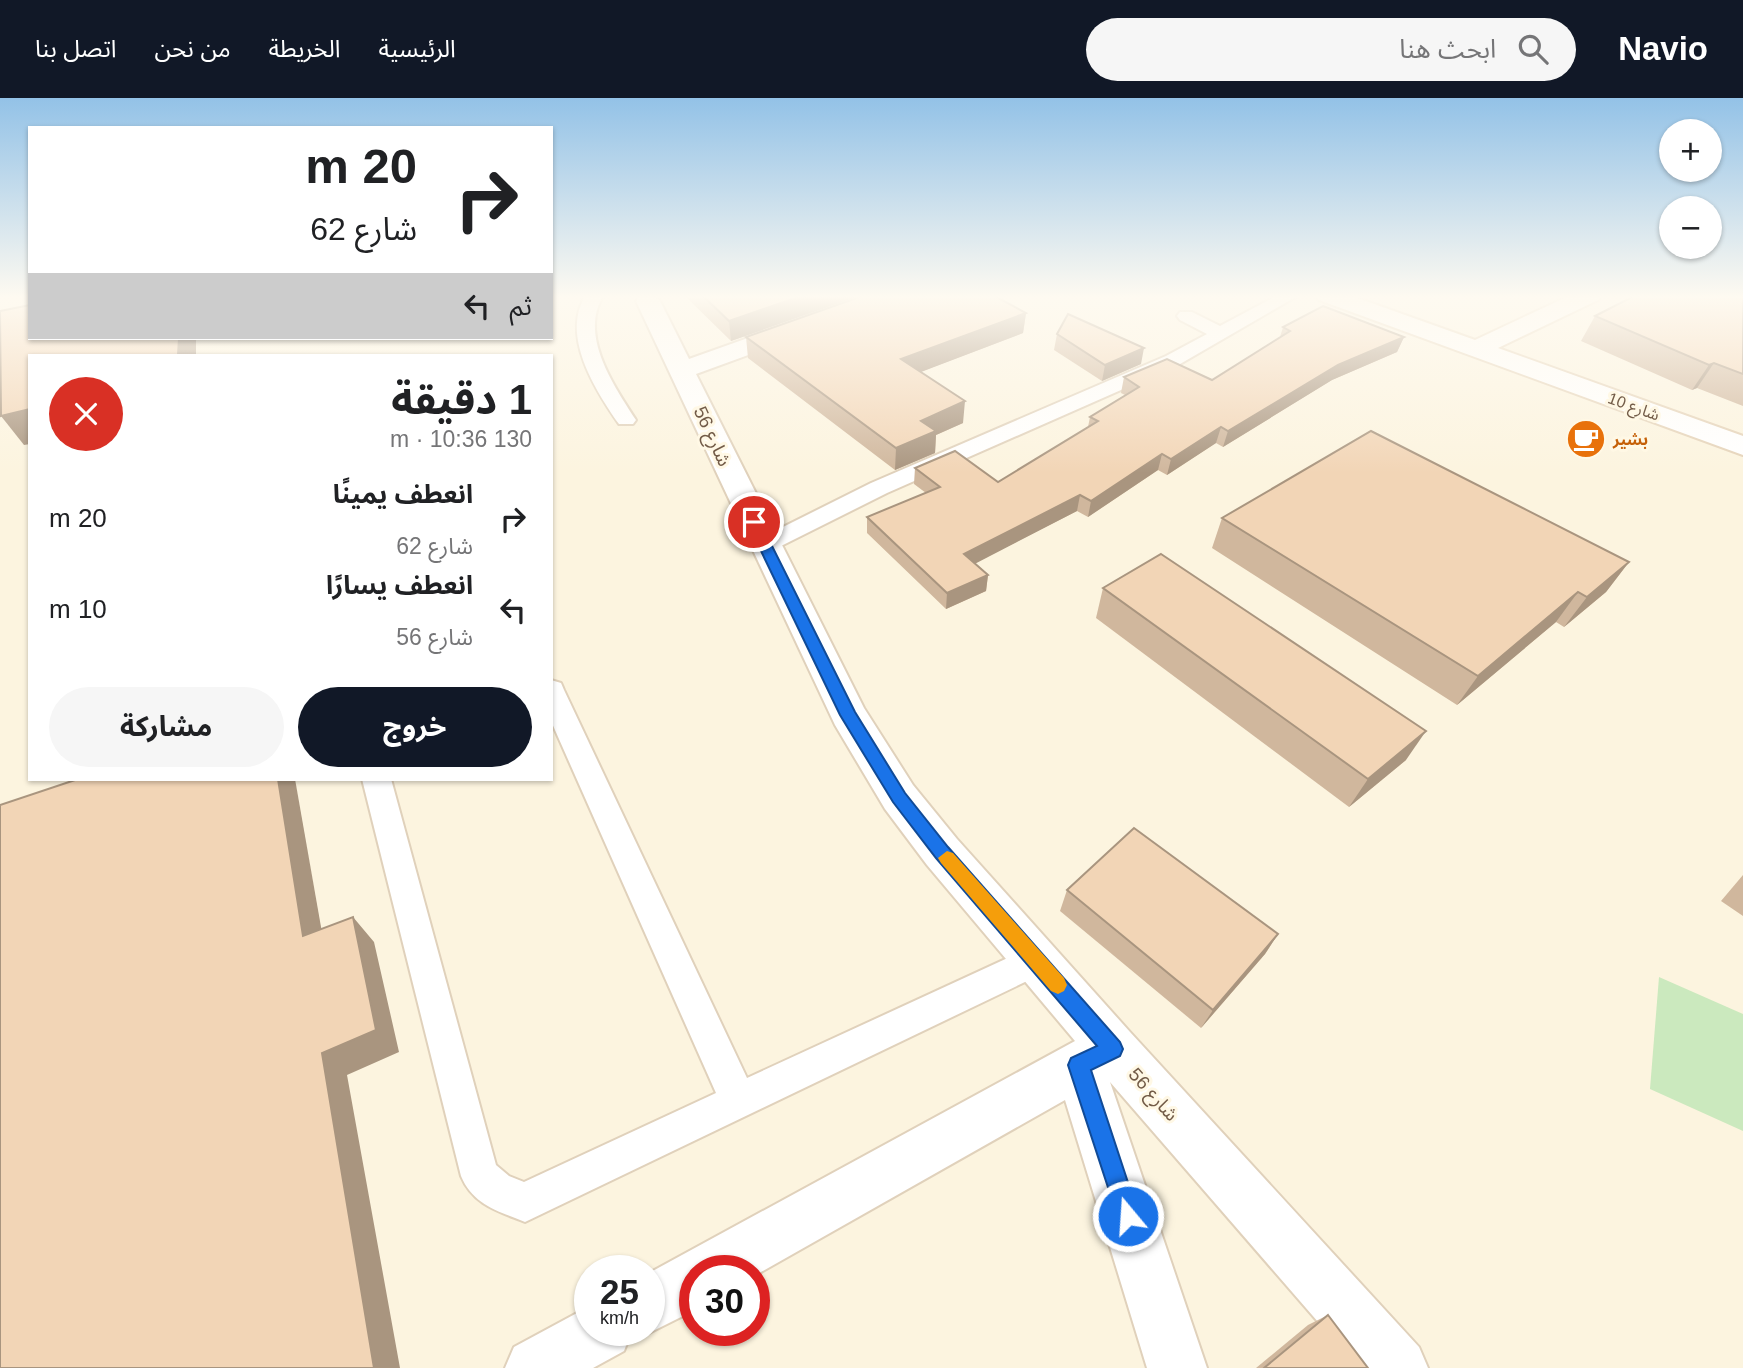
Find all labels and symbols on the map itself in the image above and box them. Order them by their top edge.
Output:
street label: شارع 10 [1604,389,1662,427]
street label: شارع 56 [687,403,735,471]
cafe icon: بشير [1565,418,1607,460]
place label: بشير [1612,431,1648,449]
pin [724,492,784,552]
street label: شارع 56 [1122,1064,1183,1127]
position arrow [1091,1179,1165,1253]
speed limit sign: 30 [679,1255,770,1346]

